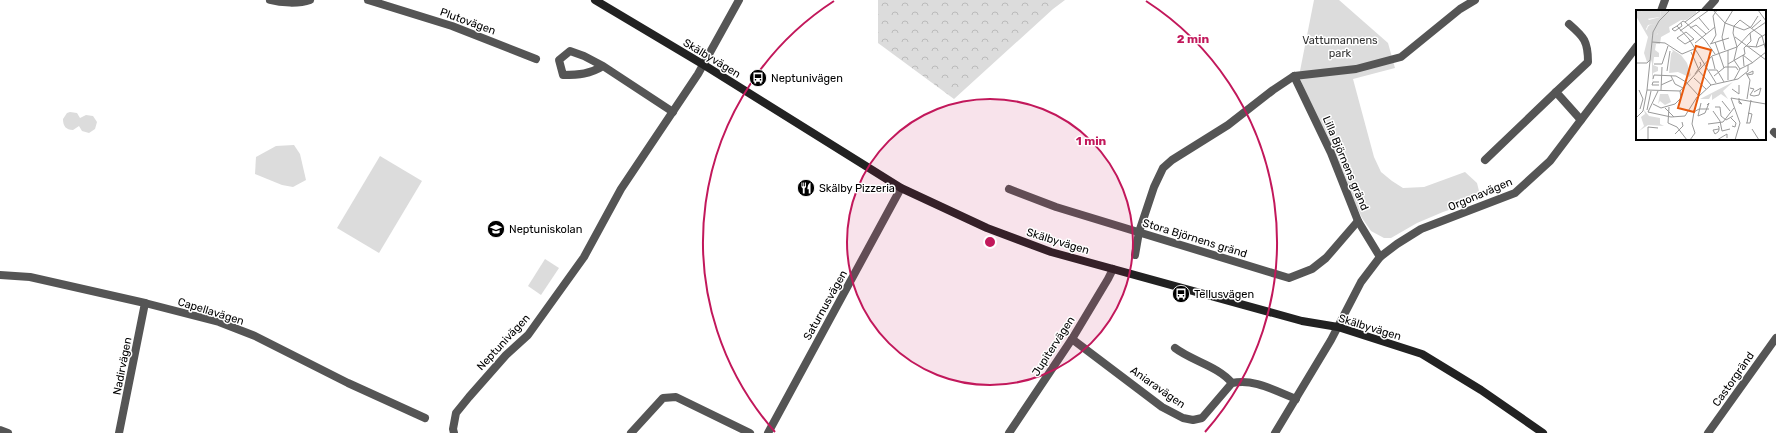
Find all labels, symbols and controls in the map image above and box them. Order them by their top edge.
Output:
street label: Plutovägen [438,5,497,38]
inset map [1636,10,1766,140]
text: 2 min [1177,32,1210,46]
park label: Vattumannens park [1302,34,1378,60]
street label: Skälbyvägen [681,36,743,81]
bus stop icon: Neptunivägen [748,68,768,88]
place label: Neptunivägen [771,72,843,85]
street label: Lilla Björnens gränd [1320,114,1371,212]
text: 1 min [1076,134,1107,148]
street label: Orgonavägen [1446,175,1514,214]
restaurant icon: Skälby Pizzeria [796,178,816,198]
place label: Skälby Pizzeria [819,182,895,195]
street label: Stora Björnens gränd [1141,216,1249,261]
school or university icon: Neptuniskolan [486,219,506,239]
place label: Neptuniskolan [509,223,582,236]
street label: Skälbyvägen [1025,226,1091,257]
centre of rings [983,235,997,249]
street label: Saturnusvägen [801,268,850,343]
bus stop icon: Tellusvägen [1171,284,1191,304]
place label: Tellusvägen [1194,288,1254,301]
street label: Capellavägen [176,295,246,328]
street label: Neptunivägen [474,312,533,373]
street label: Skälbyvägen [1337,312,1403,343]
street label: Jupitervägen [1029,314,1078,379]
street label: Nadirvägen [111,336,134,396]
street label: Castorgränd [1710,349,1757,409]
street label: Aniaravägen [1128,364,1188,411]

